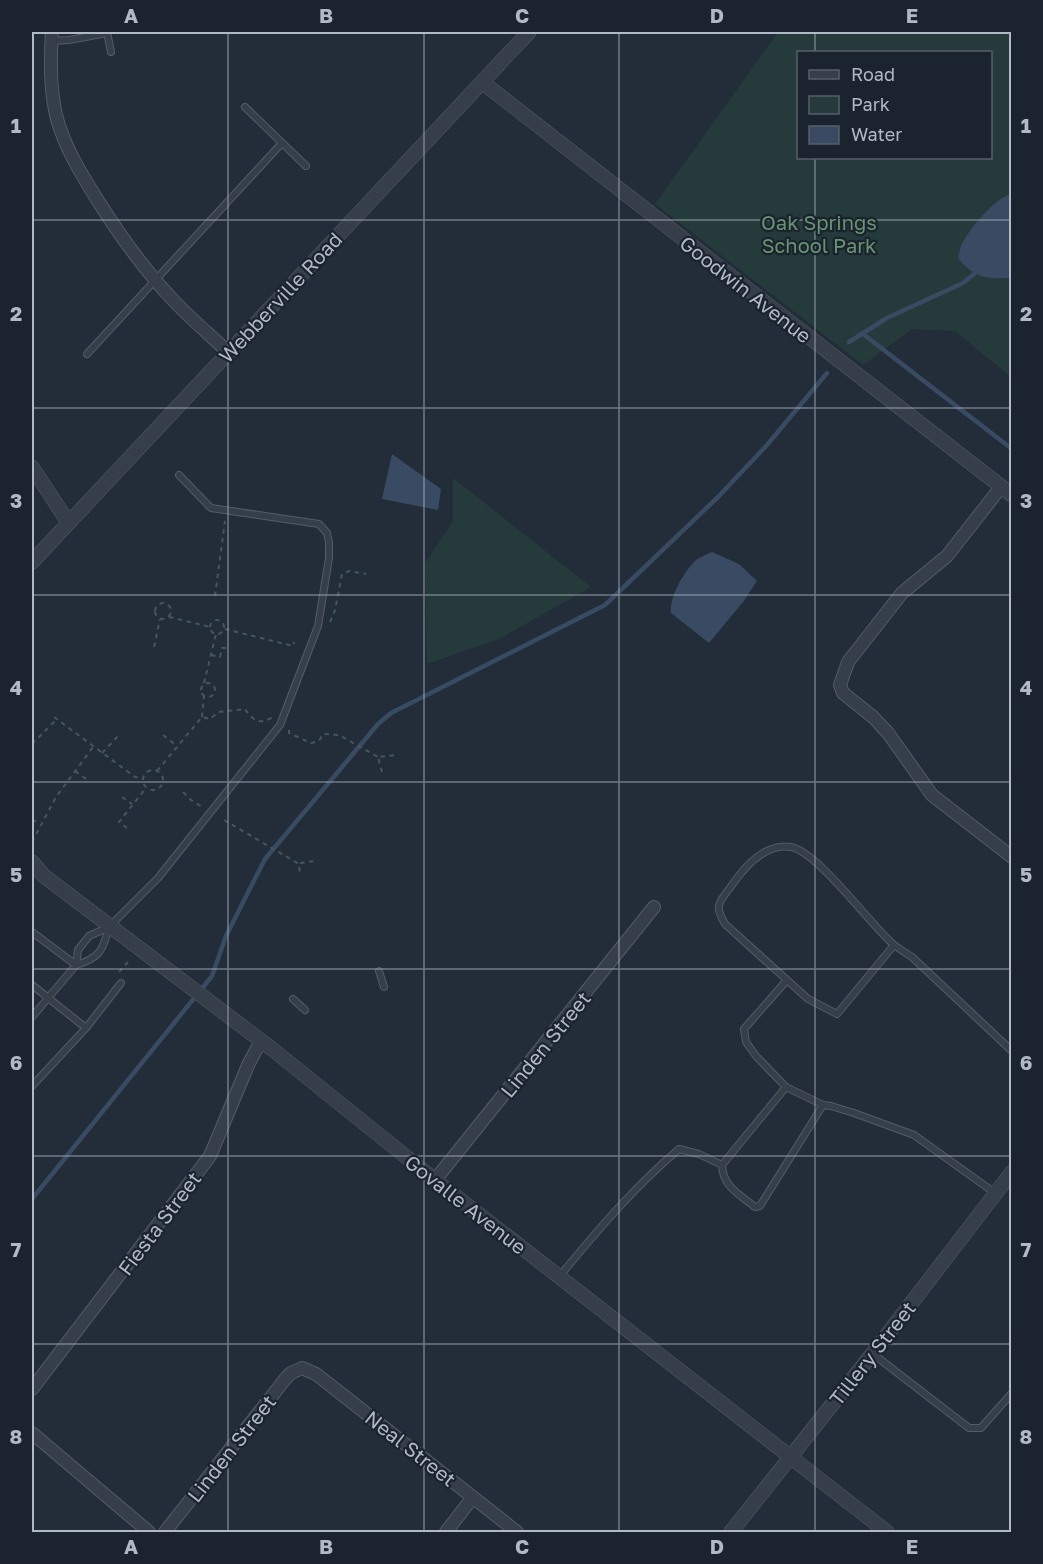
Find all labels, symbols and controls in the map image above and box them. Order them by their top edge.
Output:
text: A [124,3,138,27]
text: B [319,3,333,27]
text: C [515,3,529,27]
text: D [710,3,724,27]
text: E [906,3,918,27]
legend [797,51,992,159]
text: Road [851,63,895,85]
text: Park [851,93,890,115]
text: 1 [11,113,21,137]
text: 1 [1021,113,1031,137]
text: Water [851,123,902,145]
park label: Oak Springs School Park [761,210,877,257]
street label: Webberville Road [213,227,347,367]
street label: Goodwin Avenue [676,230,816,348]
text: 2 [10,301,22,325]
text: 2 [1020,301,1032,325]
text: 3 [10,488,22,512]
text: 3 [1020,488,1032,512]
text: 4 [10,675,22,699]
text: 4 [1020,675,1032,699]
text: 5 [10,862,22,886]
text: 5 [1020,862,1032,886]
street label: Linden Street [495,986,595,1102]
text: 6 [10,1050,22,1074]
text: 6 [1020,1050,1032,1074]
street label: Govalle Avenue [401,1149,531,1259]
street label: Fiesta Street [112,1167,206,1279]
text: 7 [11,1237,22,1261]
text: 7 [1021,1237,1032,1261]
street label: Tillery Street [824,1296,920,1410]
street label: Linden Street [182,1390,280,1506]
street label: Neal Street [361,1405,461,1491]
text: 8 [10,1424,22,1448]
text: 8 [1020,1424,1032,1448]
text: A [124,1534,138,1558]
text: B [319,1534,333,1558]
text: C [515,1534,529,1558]
text: D [710,1534,724,1558]
text: E [906,1534,918,1558]

